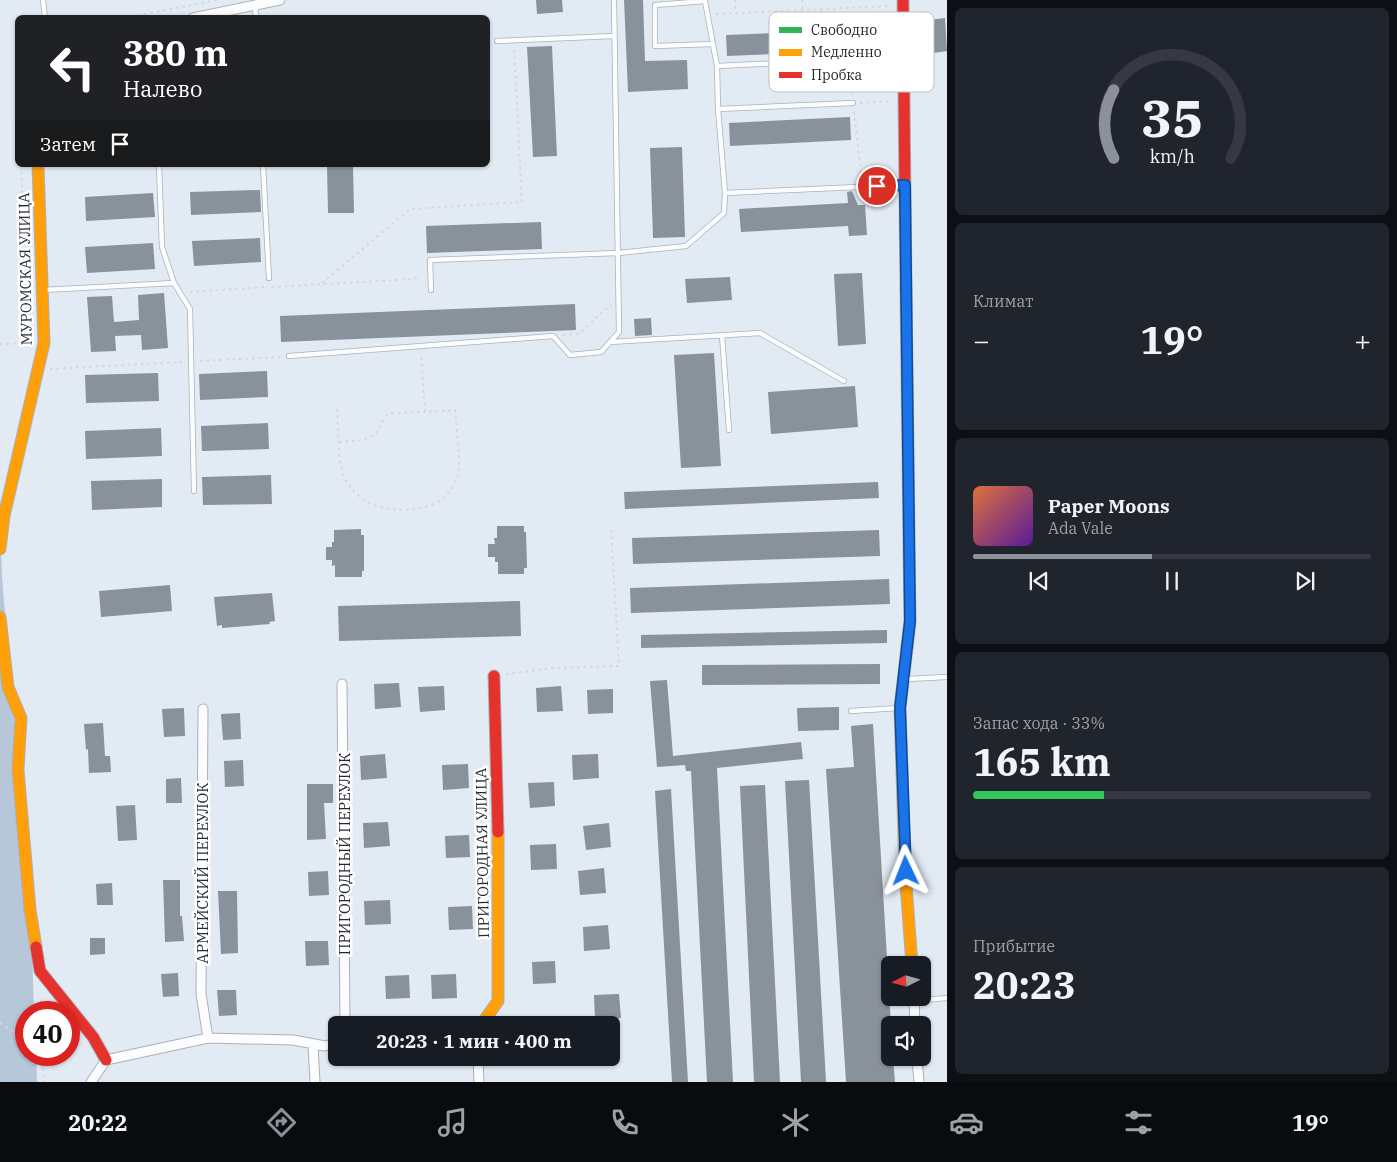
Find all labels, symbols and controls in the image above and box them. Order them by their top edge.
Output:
legend [769,12,934,92]
text: Свободно [811,21,877,39]
text: 380 m [123,30,228,76]
icon: left [40,35,105,100]
text: Медленно [811,43,882,61]
text: Пробка [811,66,862,84]
text: Налево [123,74,202,103]
text: 35 [1141,84,1203,151]
icon: arrive [106,130,134,158]
text: Затем [40,132,96,156]
text: km/h [1149,145,1195,168]
pin [856,165,898,207]
icon: arrive [863,172,891,200]
street label: МУРОМСКАЯ УЛИЦА [14,192,36,346]
text: Климат [973,291,1033,311]
text: 19° [1140,315,1204,364]
text: − [973,322,990,359]
text: + [1354,322,1371,359]
text: Paper Moons [1048,494,1170,518]
text: Ada Vale [1048,518,1113,538]
icon: previous [1025,567,1053,595]
icon: pause [1158,567,1186,595]
icon: next [1291,567,1319,595]
text: Запас хода · 33% [973,713,1105,733]
text: 165 km [973,737,1111,786]
street label: ПРИГОРОДНЫЙ ПЕРЕУЛОК [335,752,354,955]
street label: ПРИГОРОДНАЯ УЛИЦА [471,767,493,938]
street label: АРМЕЙСКИЙ ПЕРЕУЛОК [193,782,212,964]
position arrow [879,844,931,896]
text: Прибытие [973,936,1055,956]
north arrow [881,956,931,1006]
map controls [881,956,931,1066]
text: 20:23 [973,960,1076,1009]
speed limit sign: 40 [15,1001,80,1066]
button: sound [881,1016,931,1066]
text: 20:23 · 1 мин · 400 m [376,1029,572,1053]
icon: directions [264,1105,299,1140]
icon: music [435,1105,470,1140]
icon: phone [607,1105,642,1140]
icon: climate [778,1105,813,1140]
icon: car [949,1105,984,1140]
icon: filters [1121,1105,1156,1140]
text: 20:22 [68,1108,128,1137]
text: 19° [1292,1108,1329,1137]

